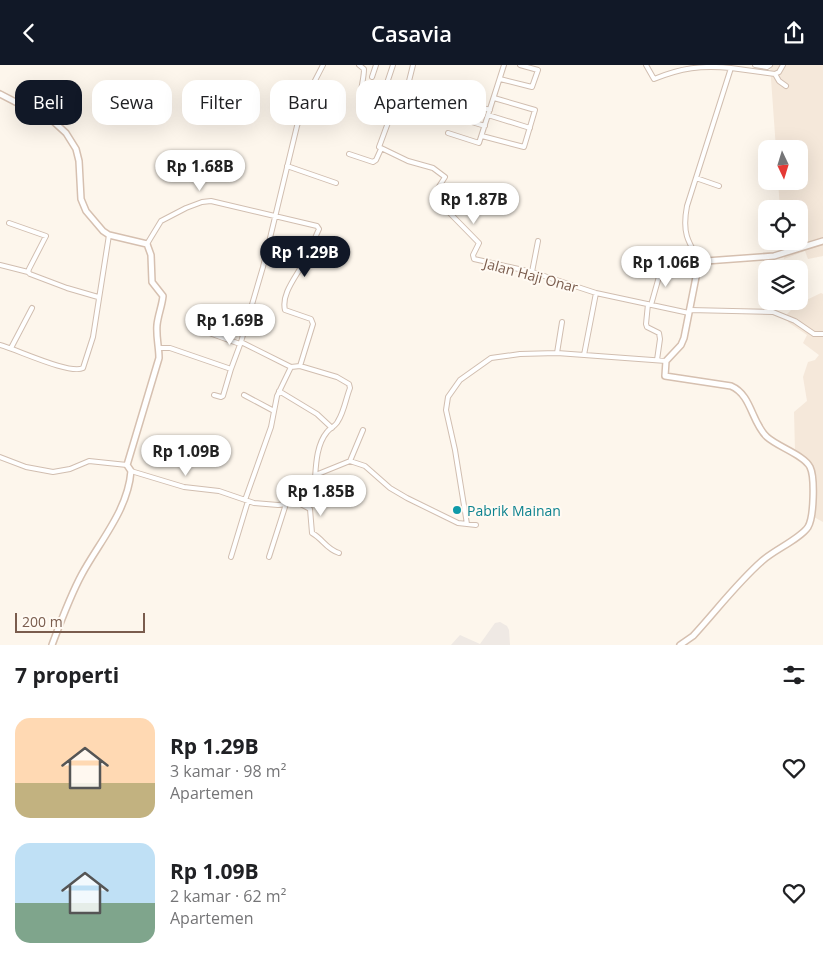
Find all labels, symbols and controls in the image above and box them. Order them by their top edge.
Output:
text: Casavia [371,18,452,48]
icon: back [15,19,43,47]
icon: share [780,19,808,47]
chip: Beli [15,80,82,125]
chip: Sewa [92,80,172,125]
chip: Filter [182,80,260,125]
chip: Baru [270,80,346,125]
chip: Apartemen [356,80,486,125]
north arrow [758,140,808,190]
map controls [758,140,808,310]
pin: Rp 1.68B [148,149,252,192]
text: Rp 1.68B [166,155,234,177]
pin: Rp 1.87B [422,183,526,225]
text: Rp 1.87B [440,188,508,210]
button: locate [758,200,808,250]
pin: Rp 1.29B [253,235,357,278]
text: Rp 1.29B [271,241,339,263]
pin: Rp 1.06B [614,245,718,288]
text: Rp 1.06B [632,251,700,273]
street label: Jalan Haji Onar [480,253,581,297]
button: layers [758,260,808,310]
pin: Rp 1.69B [178,303,282,346]
text: Rp 1.69B [196,309,264,331]
pin: Rp 1.09B [134,435,238,477]
text: Rp 1.09B [152,440,220,462]
pin: Rp 1.85B [269,475,373,517]
text: Rp 1.85B [287,480,355,502]
place label: Pabrik Mainan [467,501,561,520]
marker: Pabrik Mainan [451,504,463,516]
scale bar [15,610,145,633]
text: 200 m [22,612,63,631]
text: 7 properti [15,661,119,689]
icon: filters [780,661,808,689]
text: Rp 1.29B [170,732,259,760]
icon: home [55,738,115,798]
icon: heart [780,754,808,782]
text: 3 kamar · 98 m² [170,760,286,782]
text: Apartemen [170,782,254,804]
text: Rp 1.09B [170,857,259,885]
icon: home [55,863,115,923]
icon: heart [780,879,808,907]
text: 2 kamar · 62 m² [170,885,286,907]
text: Apartemen [170,907,254,929]

